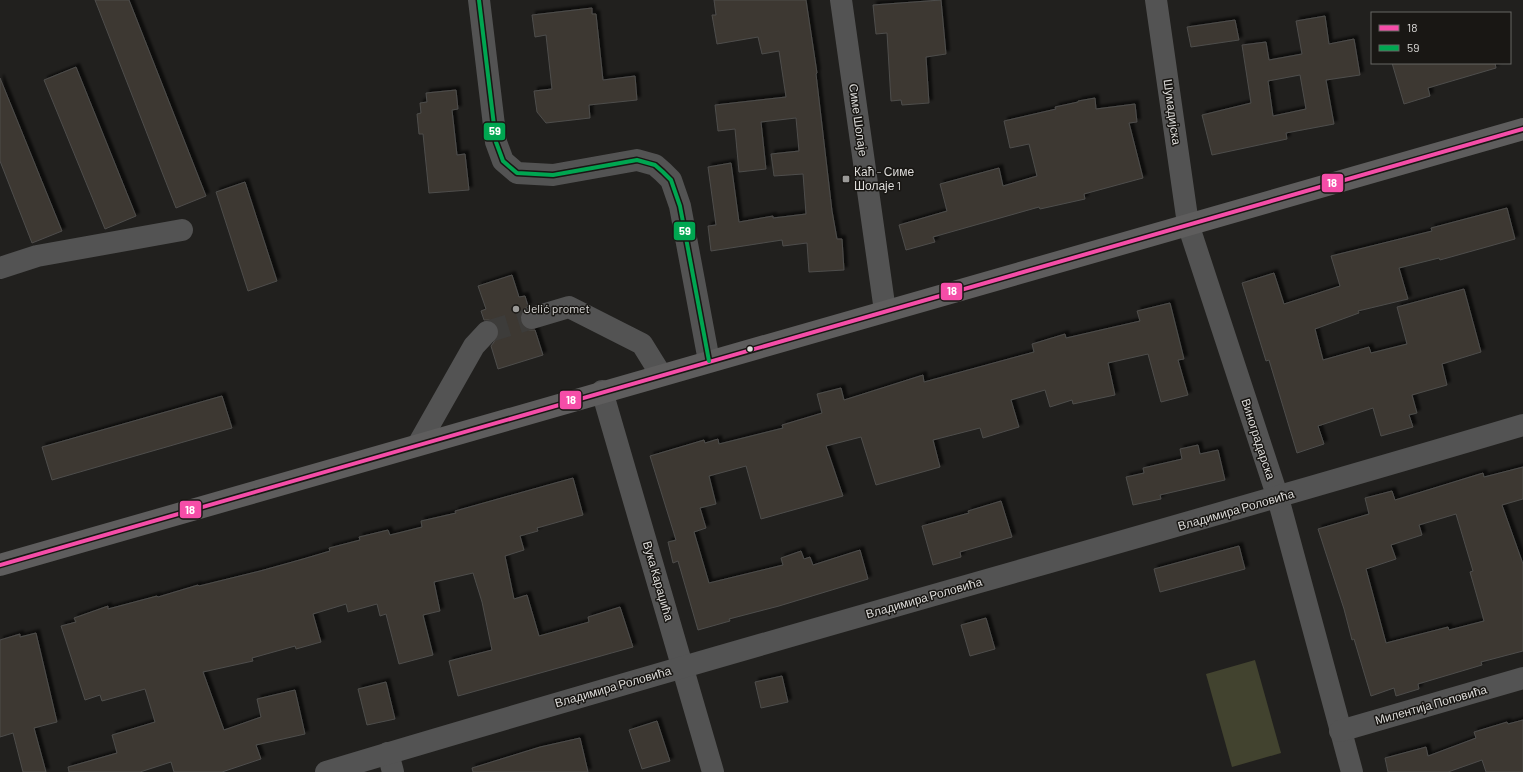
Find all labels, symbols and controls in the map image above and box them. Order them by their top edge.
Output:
legend [1371,12,1511,64]
text: 18 [1407,20,1417,34]
text: 59 [1407,40,1419,54]
street label: Шумадијска [1160,78,1185,146]
street label: Симе Шолаје [846,83,871,157]
line badge: 59 [483,122,506,141]
text: 59 [489,124,501,137]
place label: Каћ - Симе Шолаје 1 [854,164,914,193]
line badge: 18 [1321,173,1344,193]
marker: Каћ - Симе Шолаје 1 [841,174,851,184]
text: 18 [1327,176,1337,189]
line badge: 59 [673,221,696,241]
text: 59 [679,224,691,237]
line badge: 18 [940,282,963,301]
text: 18 [947,284,957,297]
place label: Jelić promet [524,301,590,315]
marker: Jelić promet [511,304,521,314]
unlabelled marker [745,344,755,354]
line badge: 18 [559,390,582,410]
text: 18 [566,393,576,406]
street label: Виноградарска [1238,396,1279,482]
street label: Владимира Роловића [1176,486,1296,533]
line badge: 18 [179,500,202,519]
text: 18 [185,503,195,516]
street label: Вука Караџића [640,539,677,623]
street label: Владимира Роловића [864,574,984,621]
street label: Владимира Роловића [553,663,673,710]
street label: Милентија Поповића [1373,681,1489,728]

